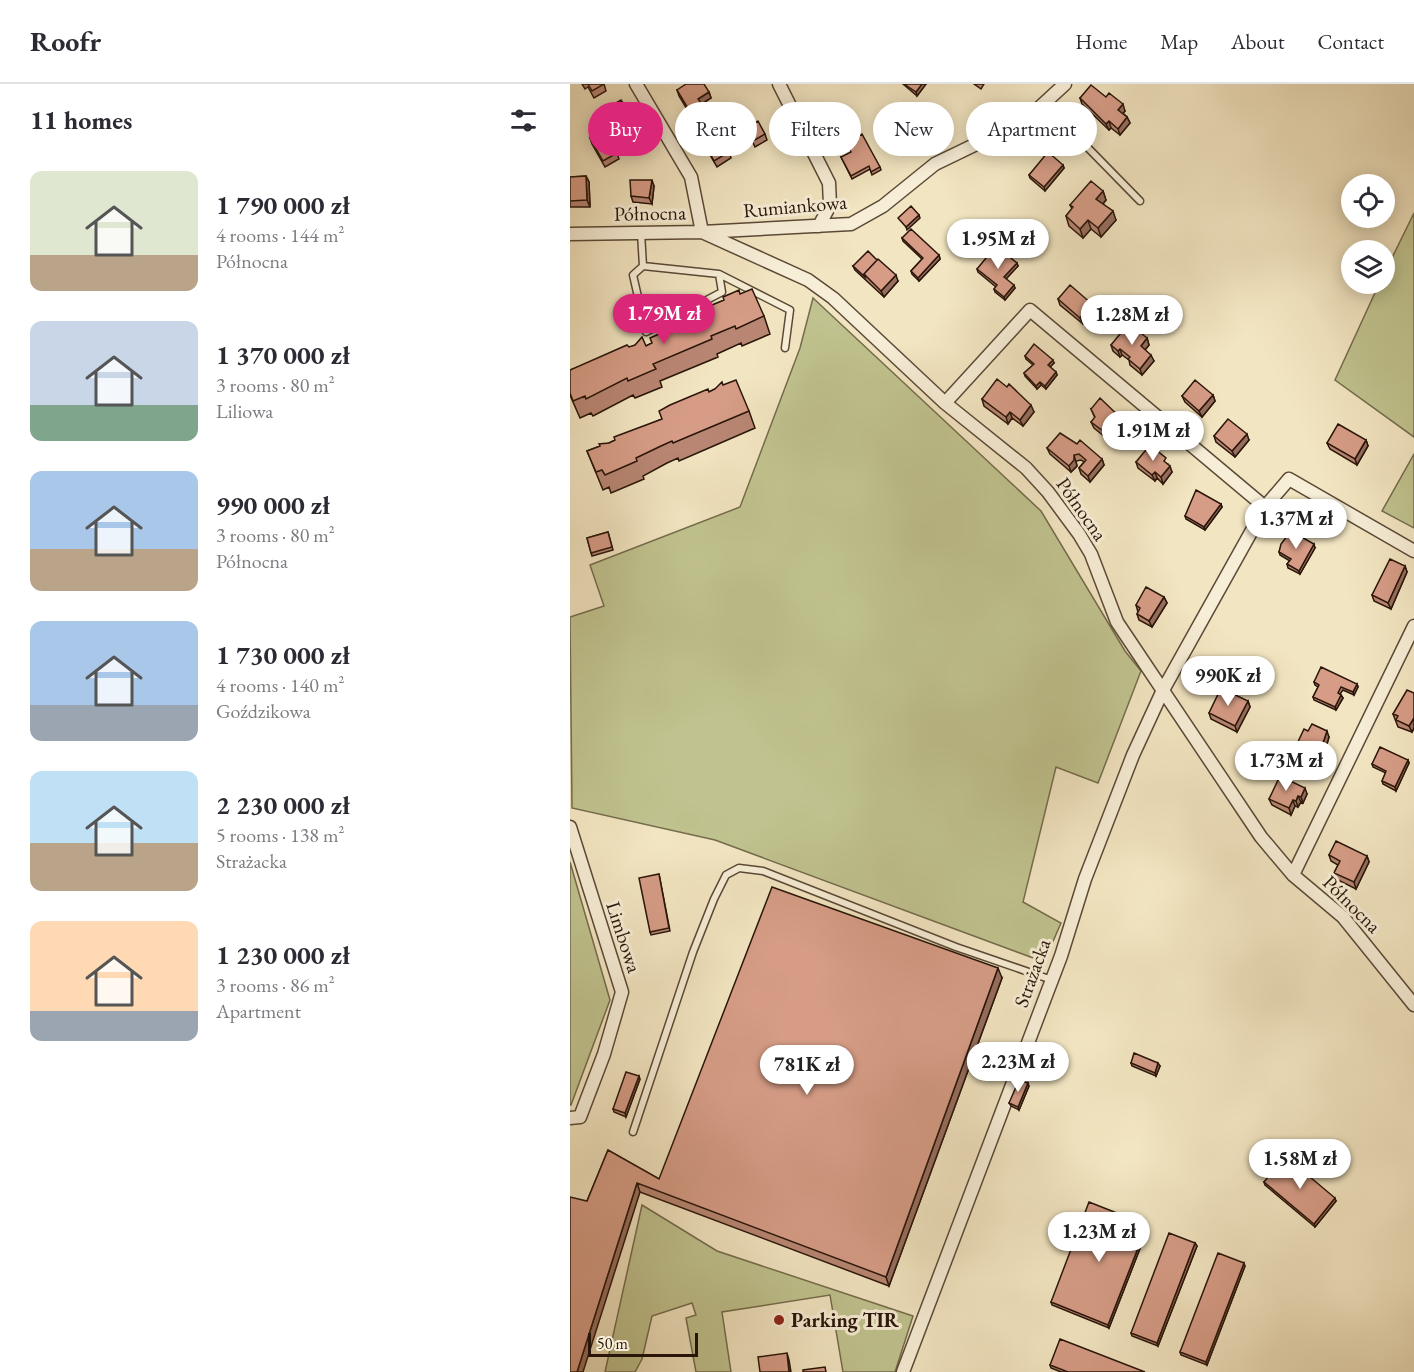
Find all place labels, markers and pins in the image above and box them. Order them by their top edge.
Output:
pin: 1.95M zł [936,219,1060,270]
pin: 1.79M zł [602,294,726,345]
pin: 1.28M zł [1070,295,1194,346]
pin: 1.91M zł [1091,411,1215,462]
pin: 1.37M zł [1234,499,1358,550]
pin: 990K zł [1173,656,1283,707]
pin: 1.73M zł [1224,741,1348,792]
pin: 2.23M zł [956,1042,1080,1093]
pin: 781K zł [752,1045,862,1096]
pin: 1.58M zł [1238,1139,1362,1190]
pin: 1.23M zł [1037,1212,1161,1263]
place label: Parking TIR [791,1307,900,1333]
marker: Parking TIR [772,1313,786,1327]

